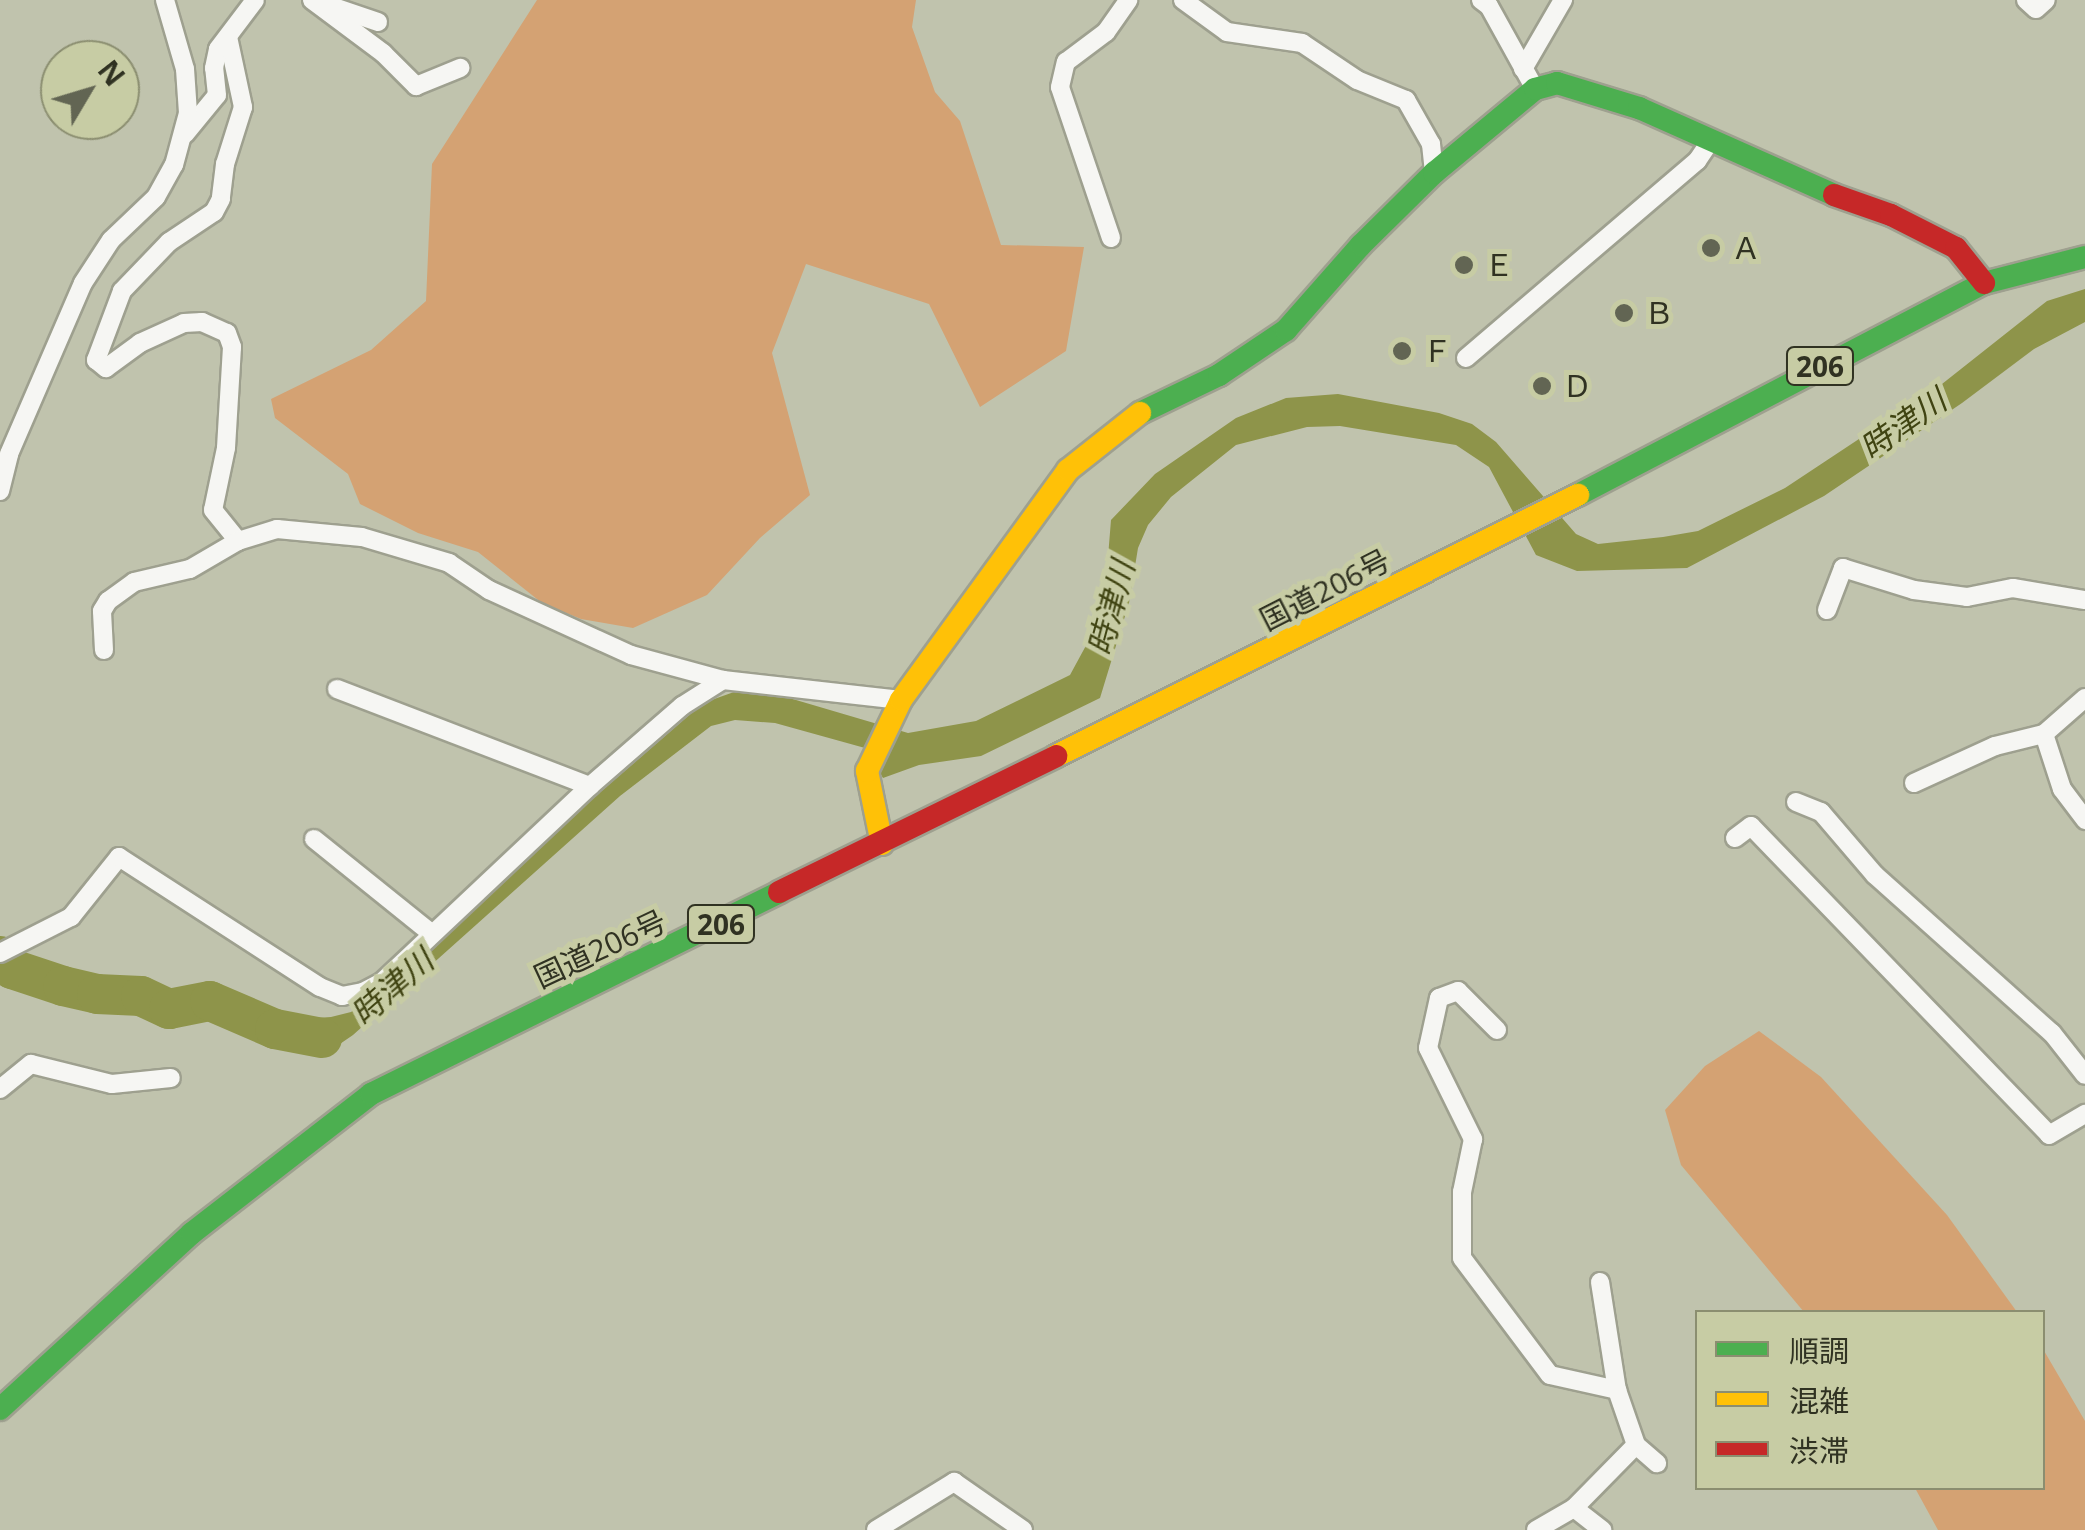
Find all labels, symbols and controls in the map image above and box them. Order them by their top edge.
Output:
north arrow [40,40,140,140]
text: N [90,52,134,93]
place label: Ａ [1731,230,1761,266]
marker: Ａ [1700,237,1722,259]
place label: Ｅ [1484,247,1514,283]
marker: Ｅ [1453,254,1475,276]
place label: Ｂ [1644,295,1674,331]
marker: Ｂ [1613,302,1635,324]
place label: Ｆ [1422,333,1452,369]
marker: Ｆ [1391,340,1413,362]
road number: 206 [1785,343,1855,389]
place label: Ｄ [1562,368,1592,404]
marker: Ｄ [1531,375,1553,397]
water label: 時津川 [1853,381,1953,467]
street label: 国道206号 [1254,542,1396,638]
water label: 時津川 [1080,557,1142,659]
road number: 206 [686,901,756,947]
street label: 国道206号 [528,903,672,995]
water label: 時津川 [343,941,441,1033]
legend [1695,1310,2045,1490]
text: 順調 [1789,1330,1849,1371]
text: 混雑 [1789,1380,1849,1421]
text: 渋滞 [1789,1430,1849,1471]

